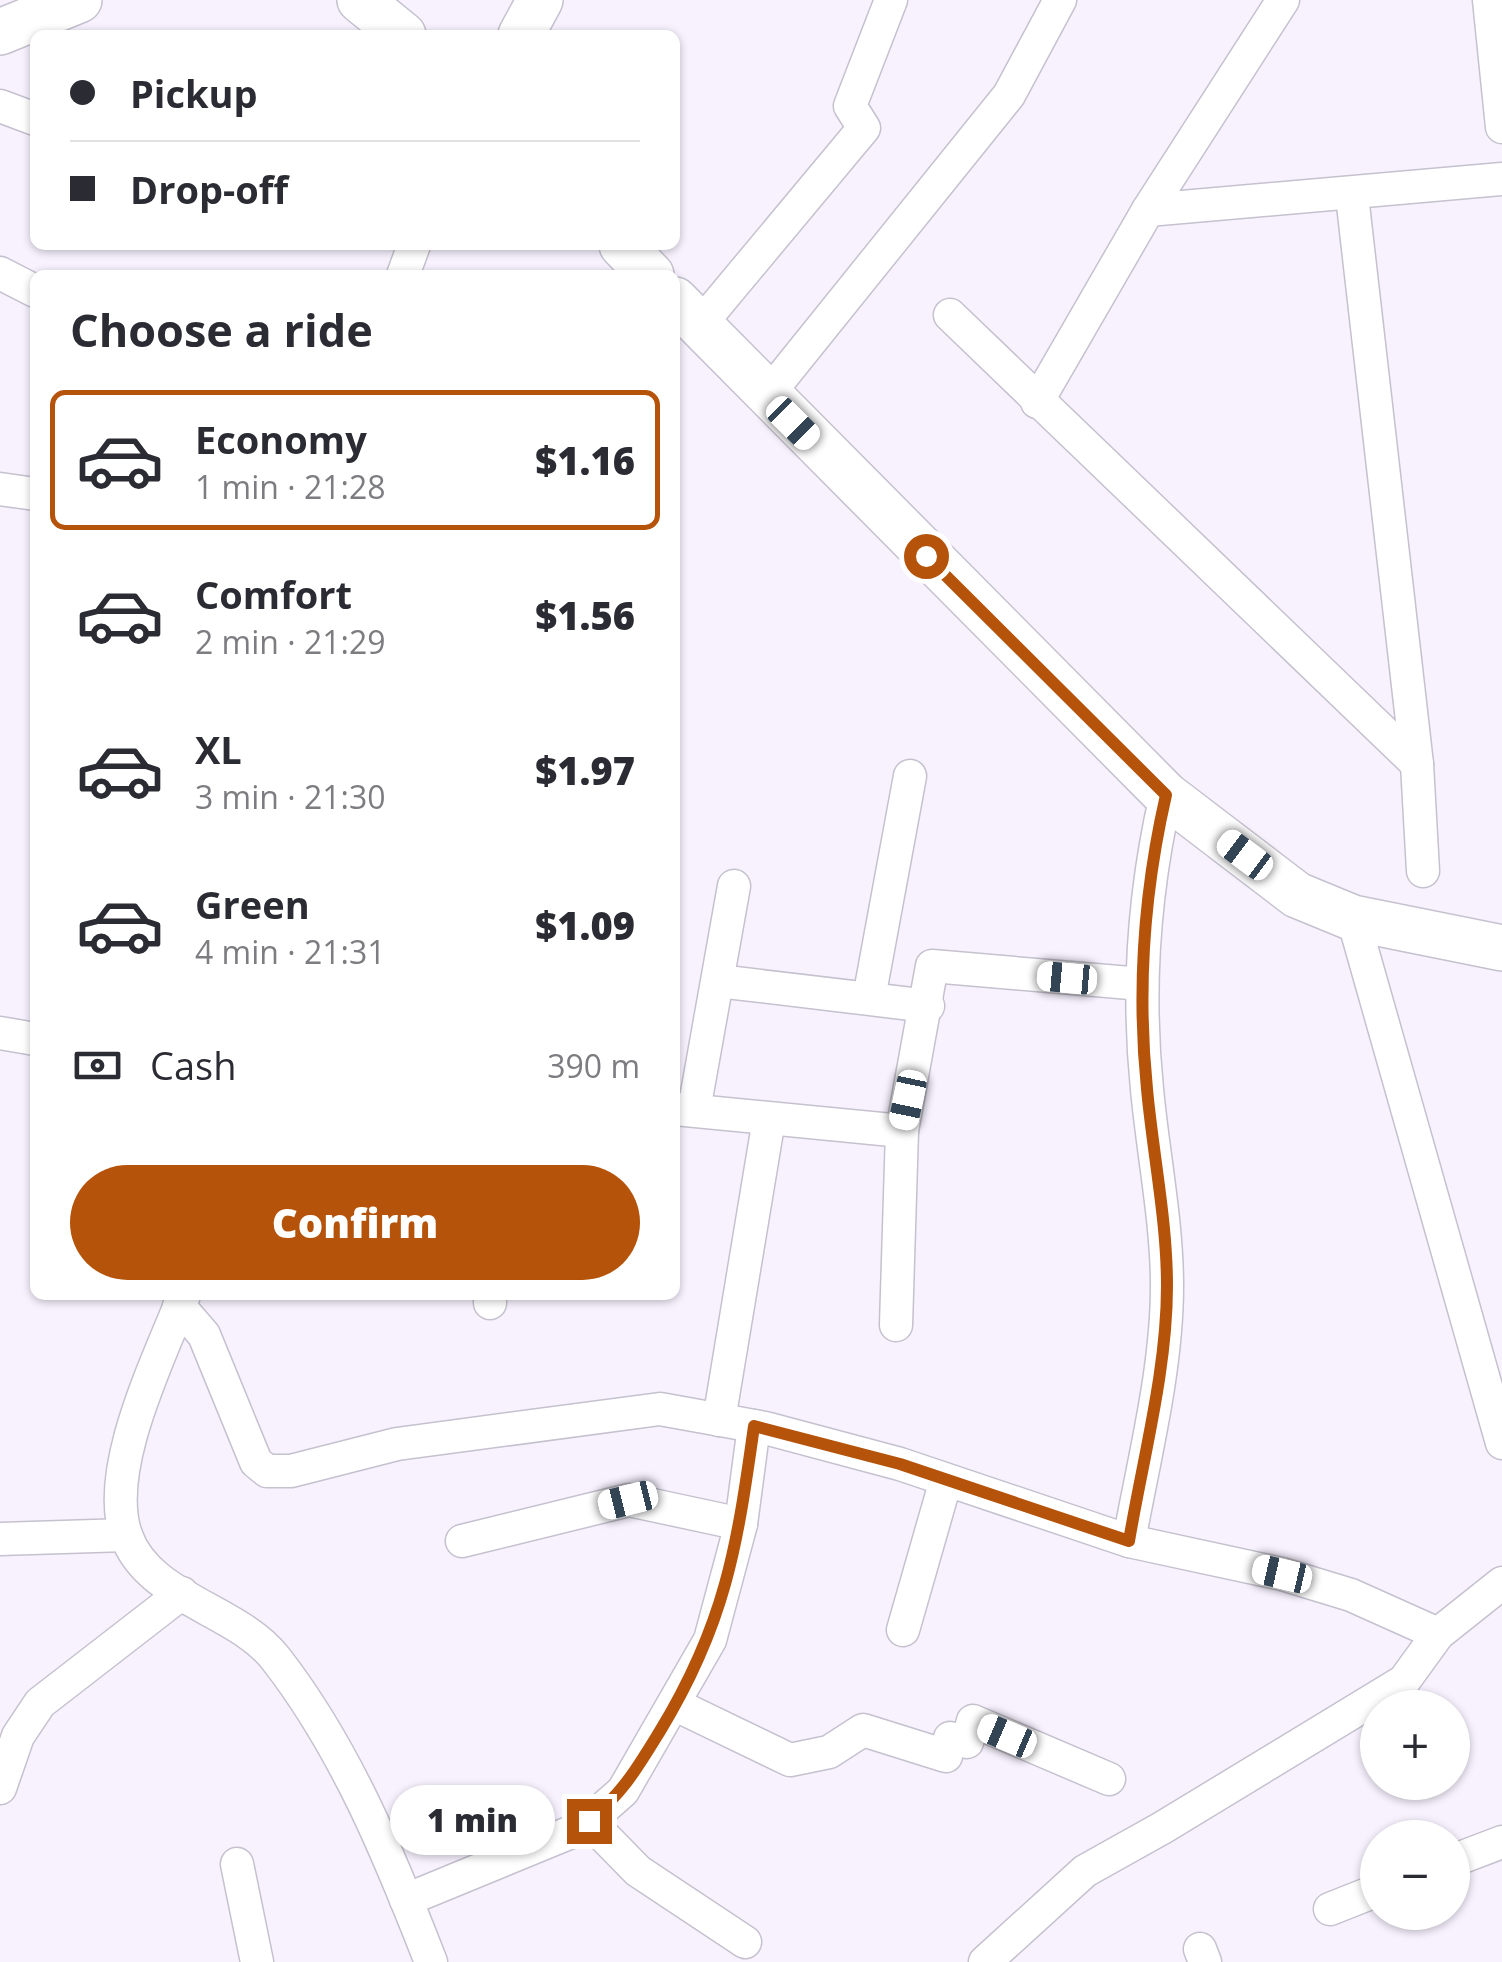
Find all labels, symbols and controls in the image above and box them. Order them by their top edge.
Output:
text: Pickup [130,67,258,119]
text: Drop-off [130,163,288,215]
text: Choose a ride [70,299,373,360]
car [761,391,825,455]
text: Economy [195,413,367,465]
icon: car [75,415,165,505]
text: $1.16 [535,434,635,486]
text: 1 min · 21:28 [195,465,386,508]
route start [904,534,949,579]
text: Comfort [195,568,352,620]
icon: car [75,570,165,660]
text: $1.56 [535,589,635,641]
text: 2 min · 21:29 [195,620,386,663]
text: XL [195,723,242,775]
icon: car [75,725,165,815]
text: $1.97 [535,744,635,796]
text: 3 min · 21:30 [195,775,386,818]
car [1212,825,1278,885]
text: Green [195,878,310,930]
icon: car [75,880,165,970]
text: $1.09 [535,899,635,951]
text: 4 min · 21:31 [195,930,386,973]
car [1036,960,1098,996]
icon: cash [70,1038,125,1093]
text: Cash [150,1039,236,1091]
text: 390 m [547,1044,640,1087]
car [887,1068,929,1132]
button: Confirm [70,1165,640,1280]
car [595,1478,661,1522]
car [1249,1553,1315,1595]
map controls [1360,1690,1470,1930]
button: + [1360,1690,1470,1800]
car [974,1710,1040,1762]
callout: 1 min [389,1786,554,1856]
text: 1 min [427,1798,518,1841]
route end [567,1799,612,1844]
button: − [1360,1820,1470,1930]

